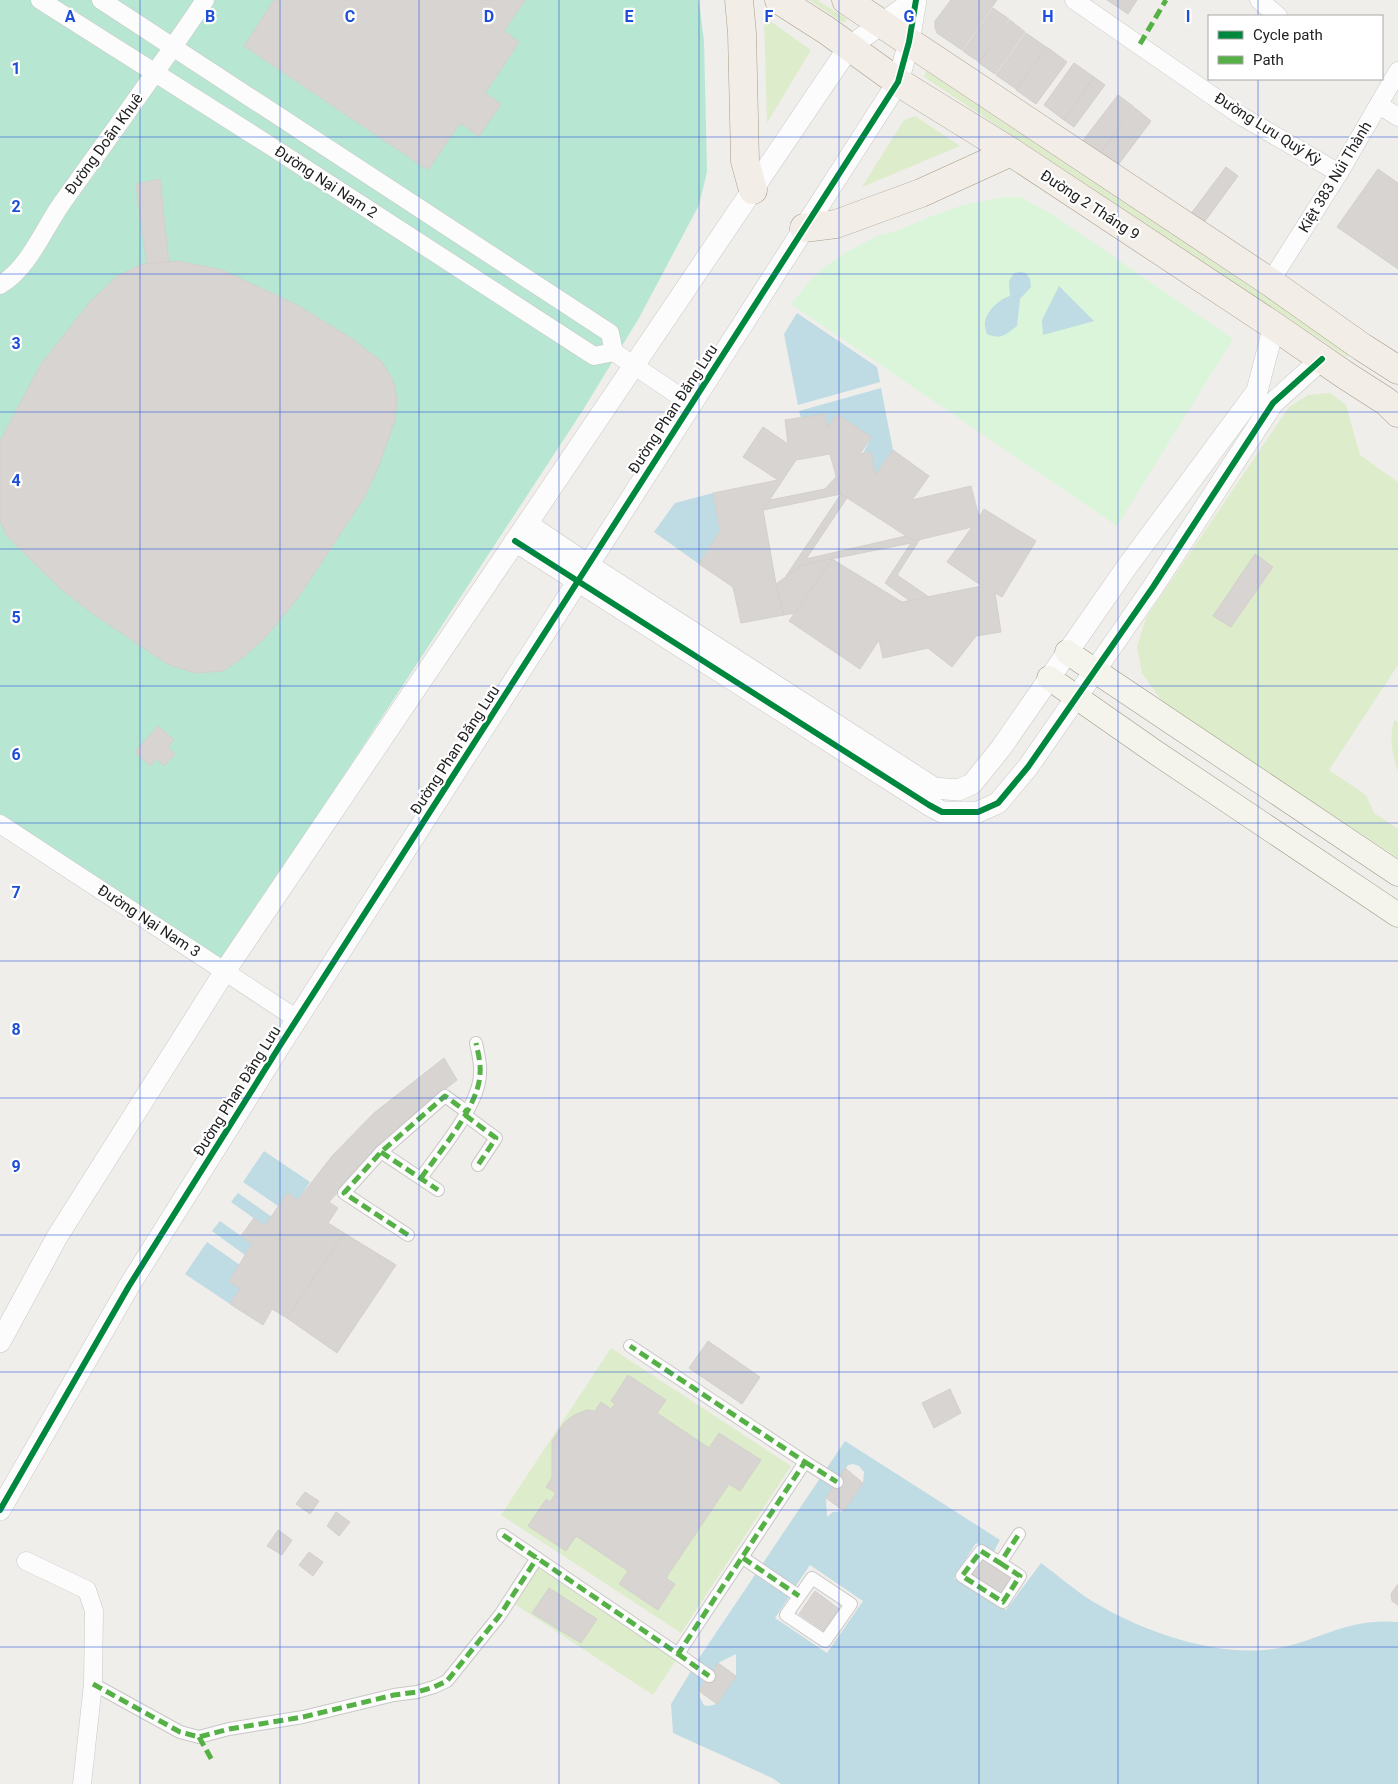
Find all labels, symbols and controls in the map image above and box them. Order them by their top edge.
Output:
text: A [65,7,76,26]
text: B [205,7,215,26]
text: C [345,7,355,26]
text: D [484,7,494,26]
text: E [625,7,634,26]
text: F [765,7,774,26]
text: G [904,7,915,26]
text: H [1042,7,1054,26]
text: I [1186,7,1190,26]
legend [1208,15,1383,80]
text: Cycle path [1253,26,1323,44]
text: Path [1253,51,1284,69]
text: 1 [11,59,21,78]
street label: Đường Lưu Quý Kỳ [1211,89,1325,169]
street label: Đường Doãn Khuê [61,90,147,198]
street label: Kiệt 383 Núi Thành [1295,118,1375,236]
street label: Đường Nại Nam 2 [271,142,381,222]
street label: Đường 2 Tháng 9 [1037,166,1143,244]
text: 2 [11,197,21,216]
text: 3 [11,334,21,353]
street label: Đường Phan Đăng Lưu [625,341,721,477]
text: 4 [11,471,21,490]
text: 5 [11,608,21,627]
street label: Đường Phan Đăng Lưu [407,682,503,818]
text: 6 [11,745,21,764]
street label: Đường Nại Nam 3 [94,881,204,961]
text: 7 [11,883,21,902]
text: 8 [11,1020,21,1039]
street label: Đường Phan Đăng Lưu [190,1023,284,1159]
text: 9 [11,1157,21,1176]

